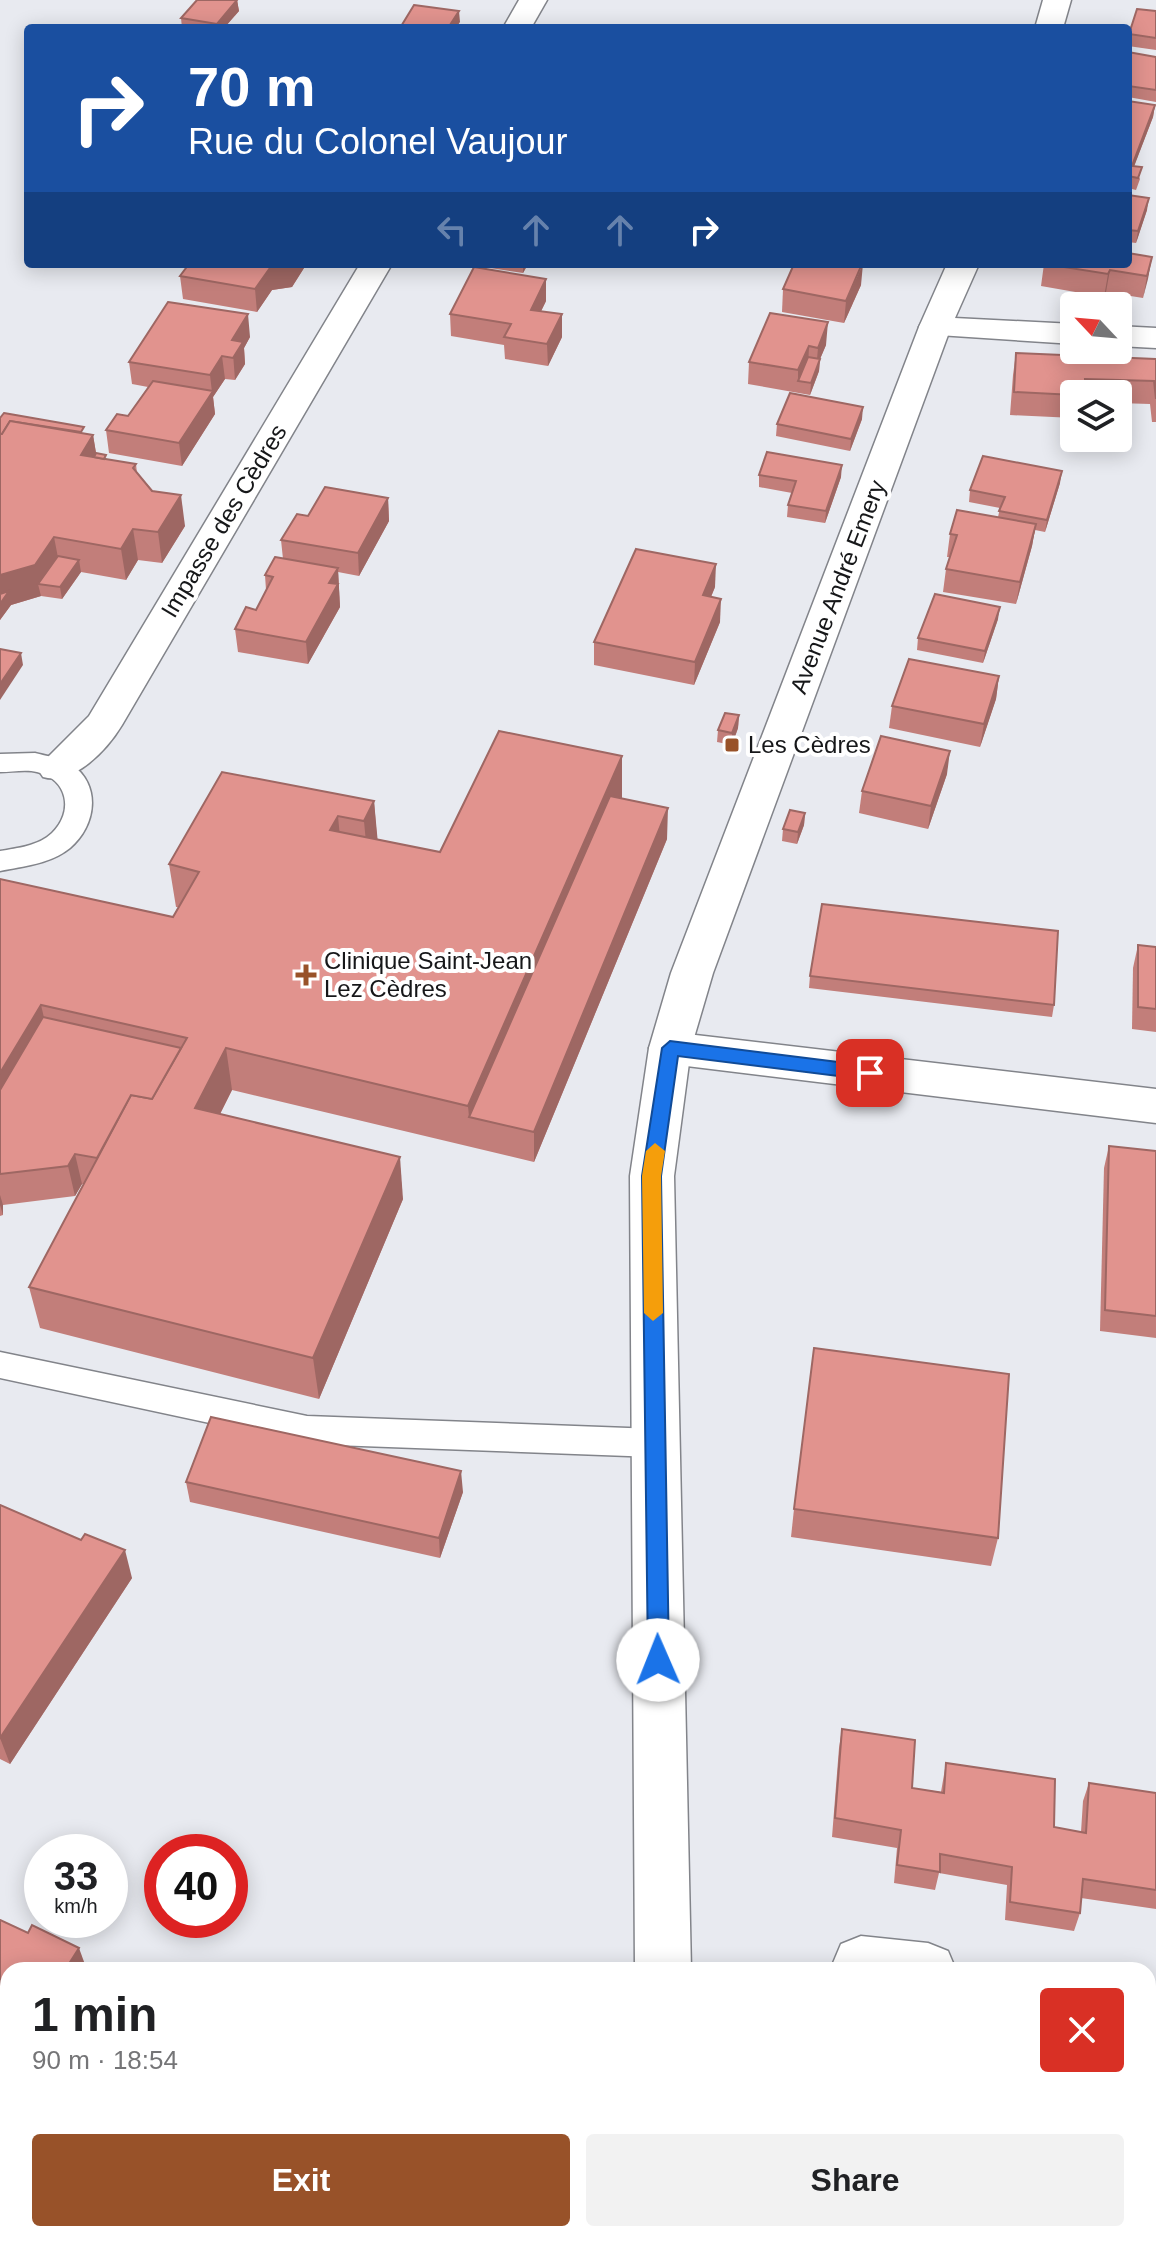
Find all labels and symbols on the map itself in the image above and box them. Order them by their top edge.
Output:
north arrow [1060,292,1132,364]
street label: Impasse des Cèdres [155,419,292,622]
street label: Avenue André Emery [784,476,891,697]
place label: Les Cèdres [748,731,871,758]
marker: Les Cèdres [723,736,741,754]
place label: Clinique Saint-Jean Lez Cèdres [324,947,532,1002]
marker: Clinique Saint-Jean Lez Cèdres [295,964,317,986]
pin [836,1039,904,1107]
position arrow [616,1618,700,1702]
speed limit sign: 40 [144,1834,248,1938]

